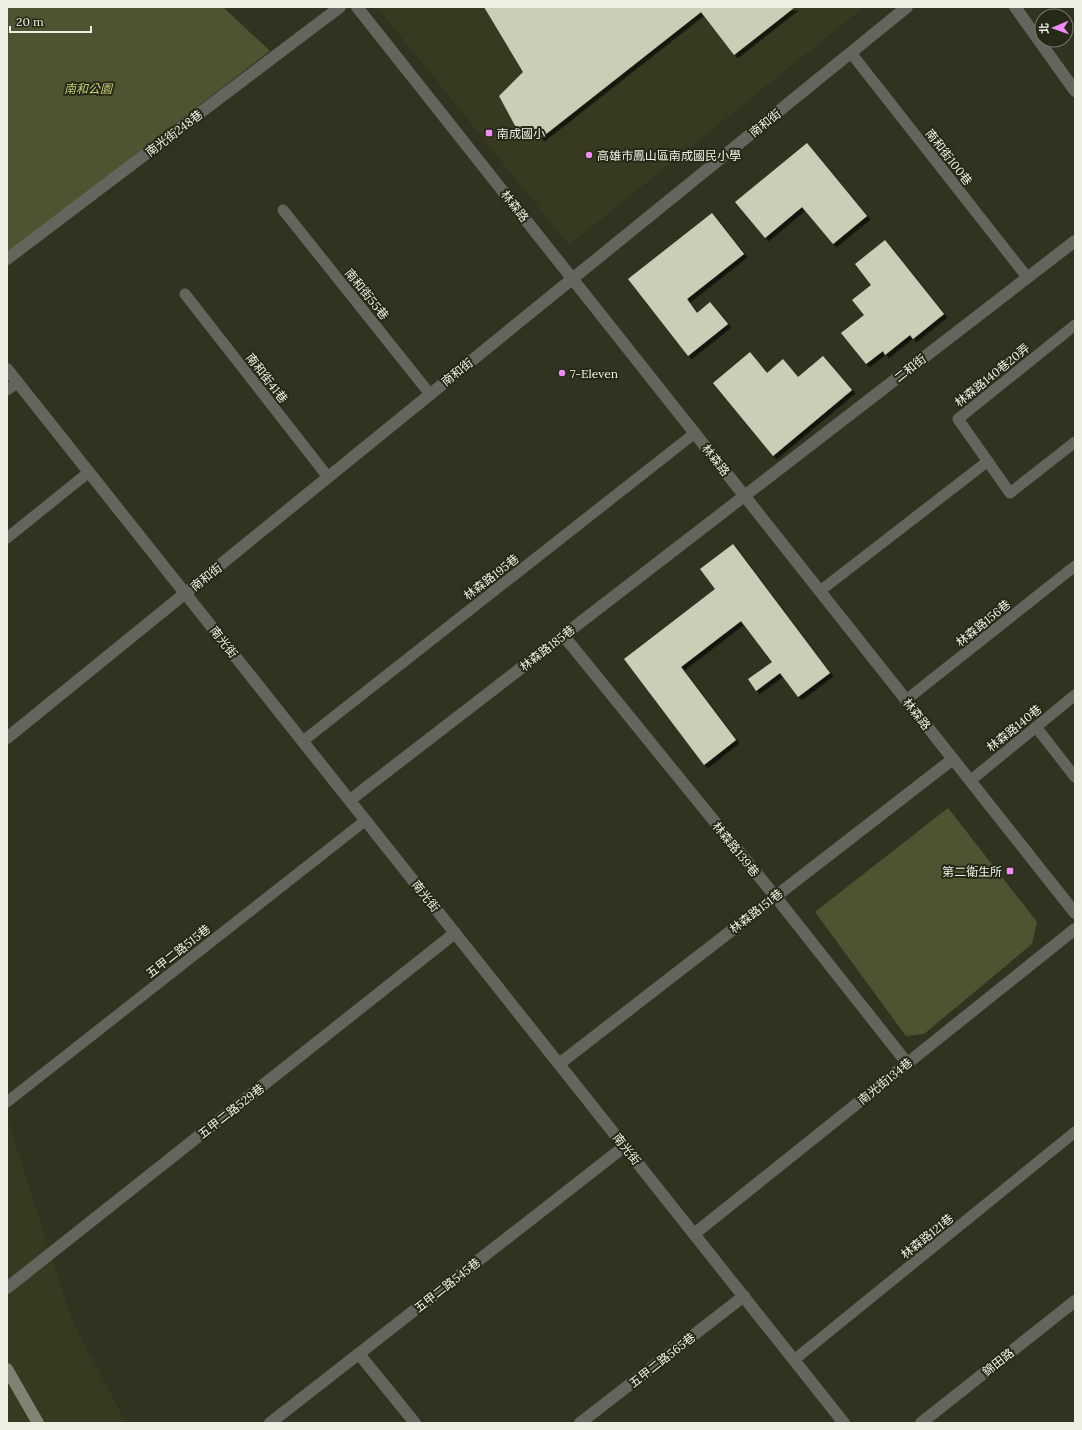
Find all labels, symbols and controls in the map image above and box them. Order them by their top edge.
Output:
scale bar [10,8,91,34]
north arrow [1034,8,1074,48]
text: 20 m [16,14,44,29]
text: 北 [1037,23,1051,34]
park label: 南和公園 [64,81,114,96]
street label: 南和街 [746,106,784,140]
street label: 南光街248巷 [143,107,205,159]
place label: 南成國小 [497,126,545,141]
street label: 南和街100巷 [922,126,976,188]
marker: 南成國小 [484,128,494,138]
place label: 高雄市鳳山區南成國民小學 [597,148,741,163]
marker: 高雄市鳳山區南成國民小學 [584,150,594,160]
street label: 林森路 [498,187,532,225]
street label: 南和街55巷 [342,266,392,322]
street label: 林森路140巷20弄 [951,340,1033,410]
street label: 南和街41巷 [243,350,291,406]
street label: 二和街 [891,351,929,385]
street label: 南和街 [438,355,476,389]
place label: 7-Eleven [570,366,618,381]
marker: 7-Eleven [557,368,567,378]
street label: 林森路 [699,441,733,479]
street label: 林森路195巷 [460,551,522,603]
street label: 南和街 [187,560,225,594]
street label: 林森路156巷 [953,596,1013,650]
street label: 林森路185巷 [517,622,577,674]
street label: 南光街 [207,623,241,661]
street label: 林森路 [900,695,934,733]
street label: 林森路140巷 [984,701,1044,755]
street label: 林森路139巷 [709,819,763,879]
place label: 第二衛生所 [942,864,1002,879]
marker: 第二衛生所 [1005,866,1015,876]
street label: 南光街 [409,877,443,915]
street label: 林森路151巷 [726,886,786,936]
street label: 五甲二路515巷 [143,921,213,981]
street label: 南光街134巷 [855,1055,915,1107]
street label: 五甲二路529巷 [195,1080,267,1142]
street label: 南光街 [610,1130,644,1168]
street label: 林森路121巷 [898,1210,956,1262]
street label: 五甲二路545巷 [411,1255,483,1315]
street label: 五甲二路565巷 [626,1329,698,1391]
street label: 錦田路 [979,1345,1017,1379]

